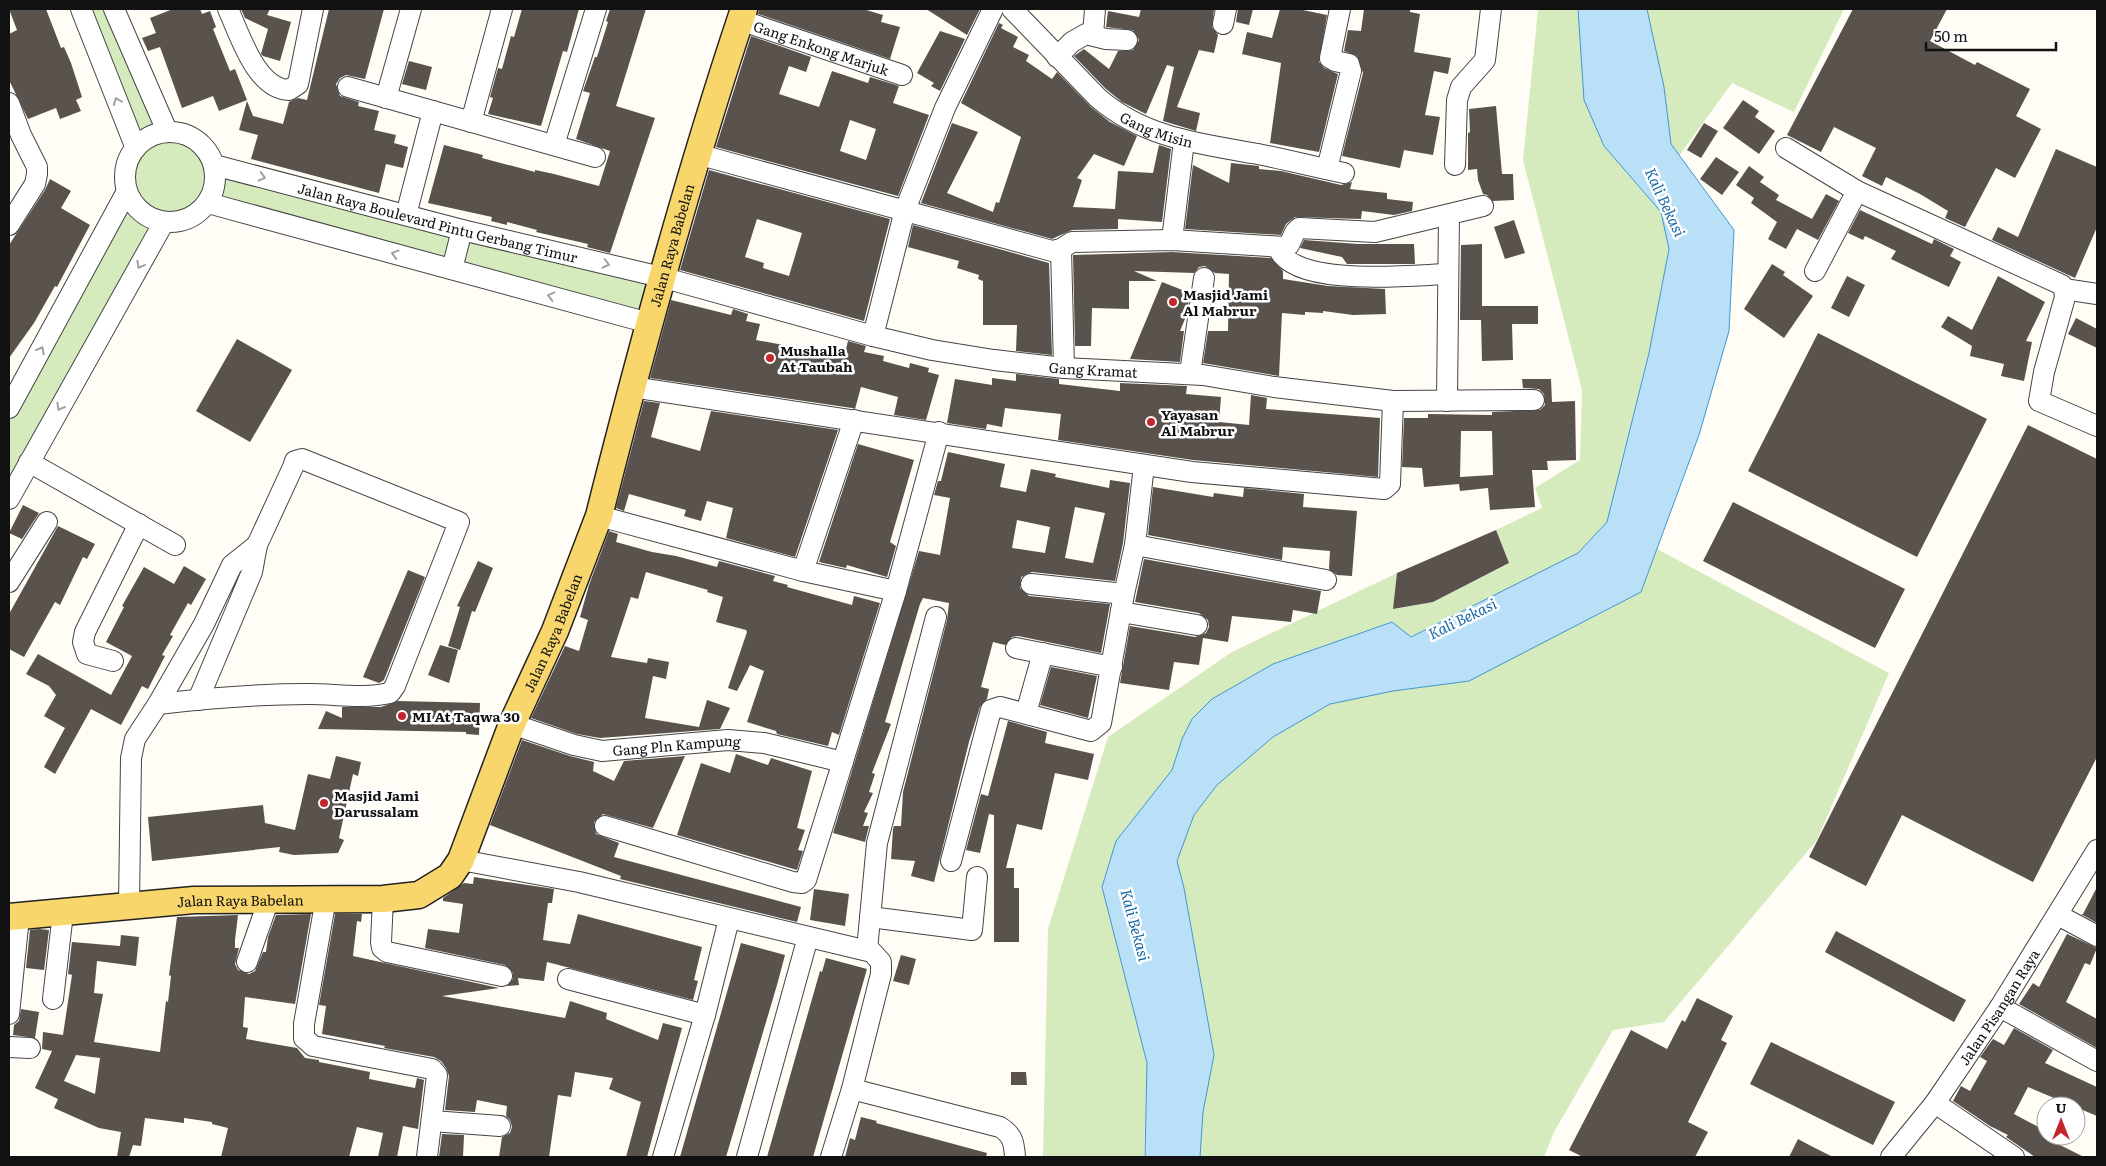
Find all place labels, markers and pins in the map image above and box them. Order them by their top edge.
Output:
place label: Masjid Jami Al Mabrur [1183,284,1268,320]
marker: Masjid Jami Al Mabrur [1167,296,1179,308]
place label: Mushalla At Taubah [780,340,853,376]
marker: Mushalla At Taubah [764,352,776,364]
place label: Yayasan Al Mabrur [1161,404,1235,440]
marker: Yayasan Al Mabrur [1145,416,1157,428]
place label: MI At Taqwa 30 [412,706,520,726]
marker: MI At Taqwa 30 [396,710,408,722]
place label: Masjid Jami Darussalam [334,785,419,821]
marker: Masjid Jami Darussalam [318,797,330,809]

